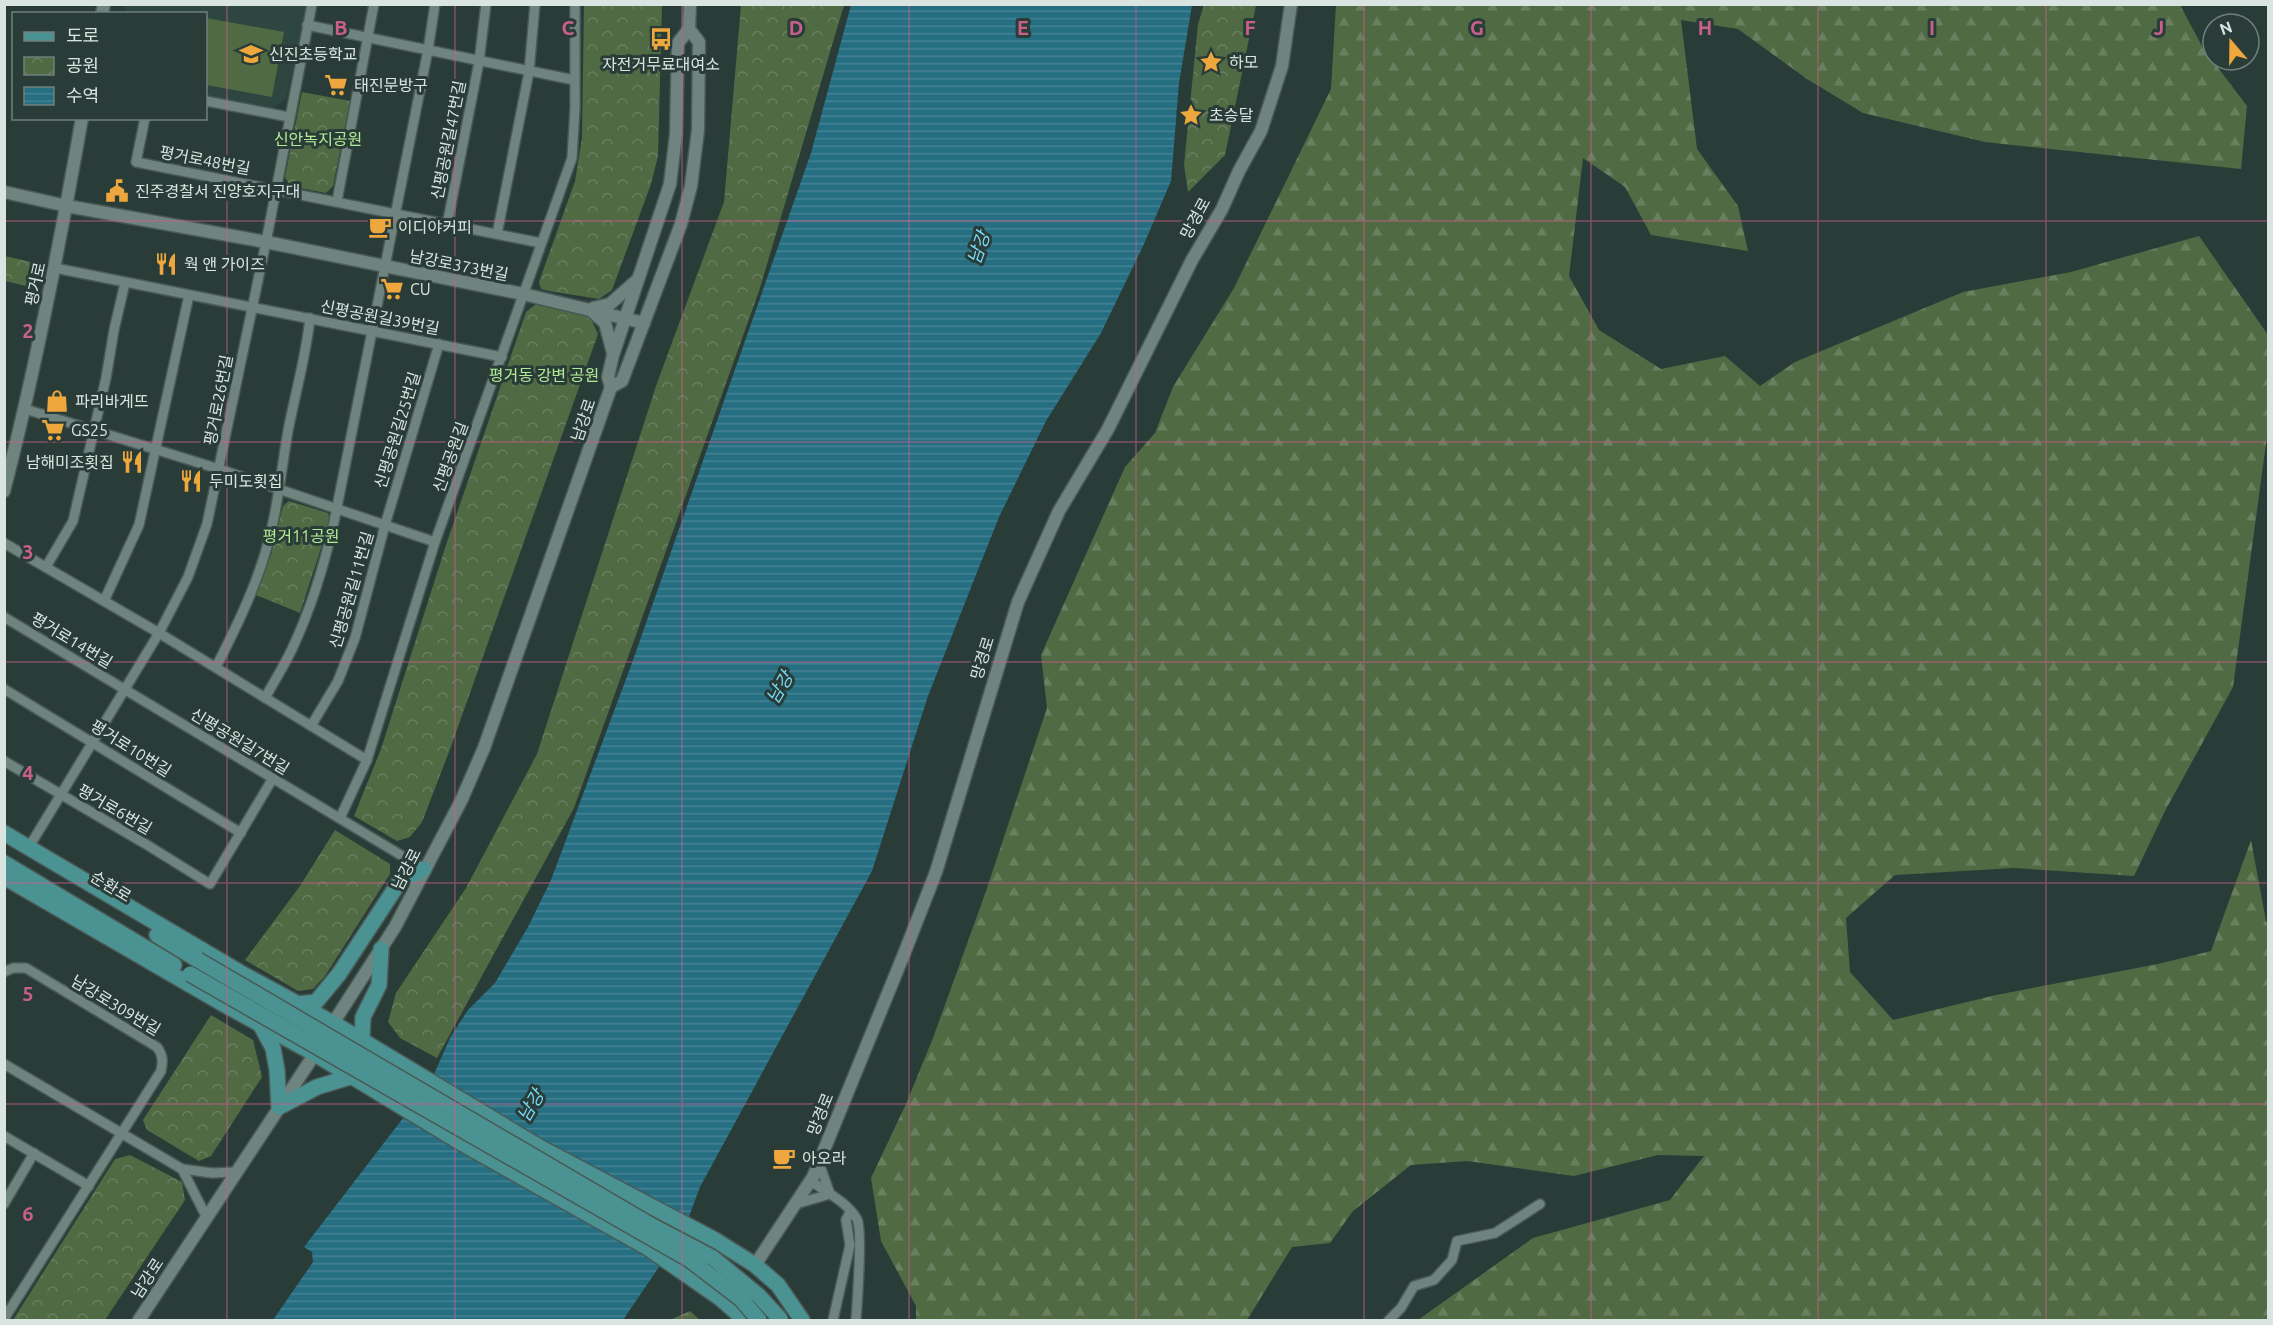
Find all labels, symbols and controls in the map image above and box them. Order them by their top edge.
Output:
legend [12,12,207,120]
north arrow [2201,12,2261,72]
text: B [334,16,348,39]
text: C [562,16,575,39]
text: D [789,16,803,39]
text: E [1017,16,1029,39]
text: F [1244,16,1256,39]
text: G [1470,16,1484,39]
text: H [1698,16,1712,39]
text: I [1929,16,1935,39]
text: J [2154,16,2164,39]
text: N [2217,17,2235,38]
text: 도로 [66,25,99,45]
bus stop icon: 자전거무료대여소 [648,26,674,52]
school or university icon: 신진초등학교 [238,41,264,67]
place label: 신진초등학교 [269,45,357,63]
place icon: 하모 [1198,49,1224,75]
place label: 하모 [1229,53,1258,71]
text: 공원 [66,55,99,75]
place label: 자전거무료대여소 [602,55,720,73]
supermarket icon: 태진문방구 [323,72,349,98]
place label: 태진문방구 [354,76,428,94]
street label: 신평공원길47번길 [428,79,468,201]
text: 수역 [66,85,99,105]
place icon: 초승달 [1178,102,1204,128]
place label: 초승달 [1209,106,1253,124]
park label: 신안녹지공원 [274,130,362,148]
street label: 평거로48번길 [158,142,252,178]
public building icon: 진주경찰서 진양호지구대 [104,178,130,204]
place label: 진주경찰서 진양호지구대 [135,182,301,200]
street label: 망경로 [1176,194,1214,242]
cafe icon: 이디야커피 [367,214,393,240]
place label: 이디야커피 [398,218,472,236]
water label: 남강 [963,226,994,267]
street label: 남강로373번길 [408,247,510,283]
restaurant icon: 웍 앤 가이즈 [153,251,179,277]
place label: 웍 앤 가이즈 [184,255,265,273]
street label: 평거로 [22,260,48,307]
supermarket icon: CU [379,276,405,302]
place label: CU [410,280,431,298]
street label: 신평공원길39번길 [319,297,441,337]
text: 2 [22,319,34,342]
street label: 평거로26번길 [200,353,236,447]
park label: 평거동 강변 공원 [489,366,599,384]
street label: 신평공원길25번길 [371,369,423,491]
shop icon: 파리바게뜨 [44,388,70,414]
place label: 파리바게뜨 [75,392,149,410]
street label: 남강로 [567,396,599,444]
supermarket icon: GS25 [40,417,66,443]
street label: 신평공원길 [429,419,471,495]
place label: GS25 [71,421,108,439]
restaurant icon: 남해미조횟집 [119,449,145,475]
place label: 남해미조횟집 [26,453,114,471]
restaurant icon: 두미도횟집 [178,468,204,494]
place label: 두미도횟집 [209,472,283,490]
park label: 평거11공원 [263,527,339,545]
street label: 신평공원길11번길 [326,529,376,651]
text: 3 [22,540,34,563]
street label: 평거로14번길 [28,609,116,671]
street label: 망경로 [967,634,997,682]
water label: 남강 [762,666,797,707]
street label: 신평공원길7번길 [187,704,293,778]
street label: 평거로10번길 [87,716,175,780]
text: 4 [22,761,34,784]
street label: 평거로6번길 [75,781,155,837]
street label: 남강로 [388,845,424,893]
street label: 순환로 [87,867,135,905]
street label: 남강로309번길 [68,971,164,1039]
text: 5 [22,982,34,1005]
water label: 남강 [513,1084,548,1125]
street label: 망경로 [803,1090,837,1138]
cafe icon: 아오라 [771,1145,797,1171]
place label: 아오라 [802,1149,846,1167]
text: 6 [22,1202,34,1225]
street label: 남강로 [127,1254,167,1301]

